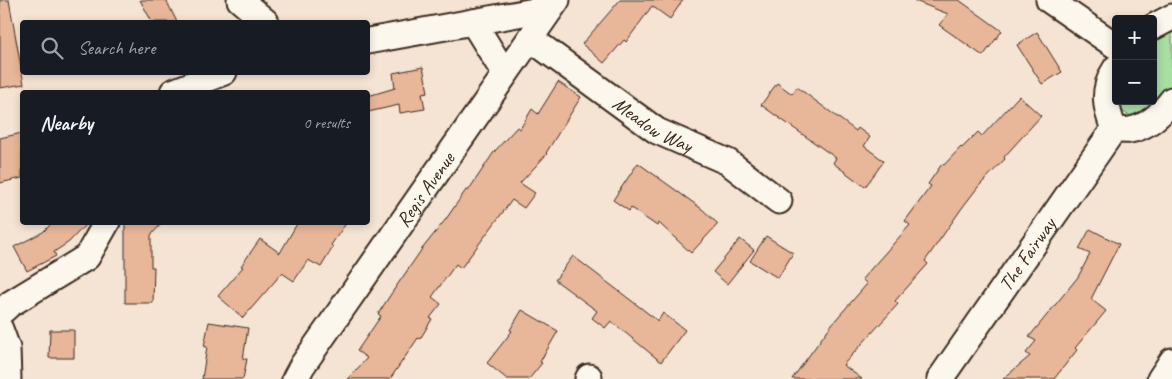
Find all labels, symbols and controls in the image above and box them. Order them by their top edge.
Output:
map controls [1112,15,1157,105]
button: + [1112,15,1157,60]
search box [20,20,370,75]
icon: search [38,34,66,62]
text: Search here [78,36,155,60]
button: − [1112,60,1157,105]
street label: Meadow Way [608,91,698,159]
text: Nearby [40,110,93,136]
text: 0 results [303,113,350,133]
street label: Regis Avenue [391,146,461,232]
street label: The Fairway [993,211,1063,296]

